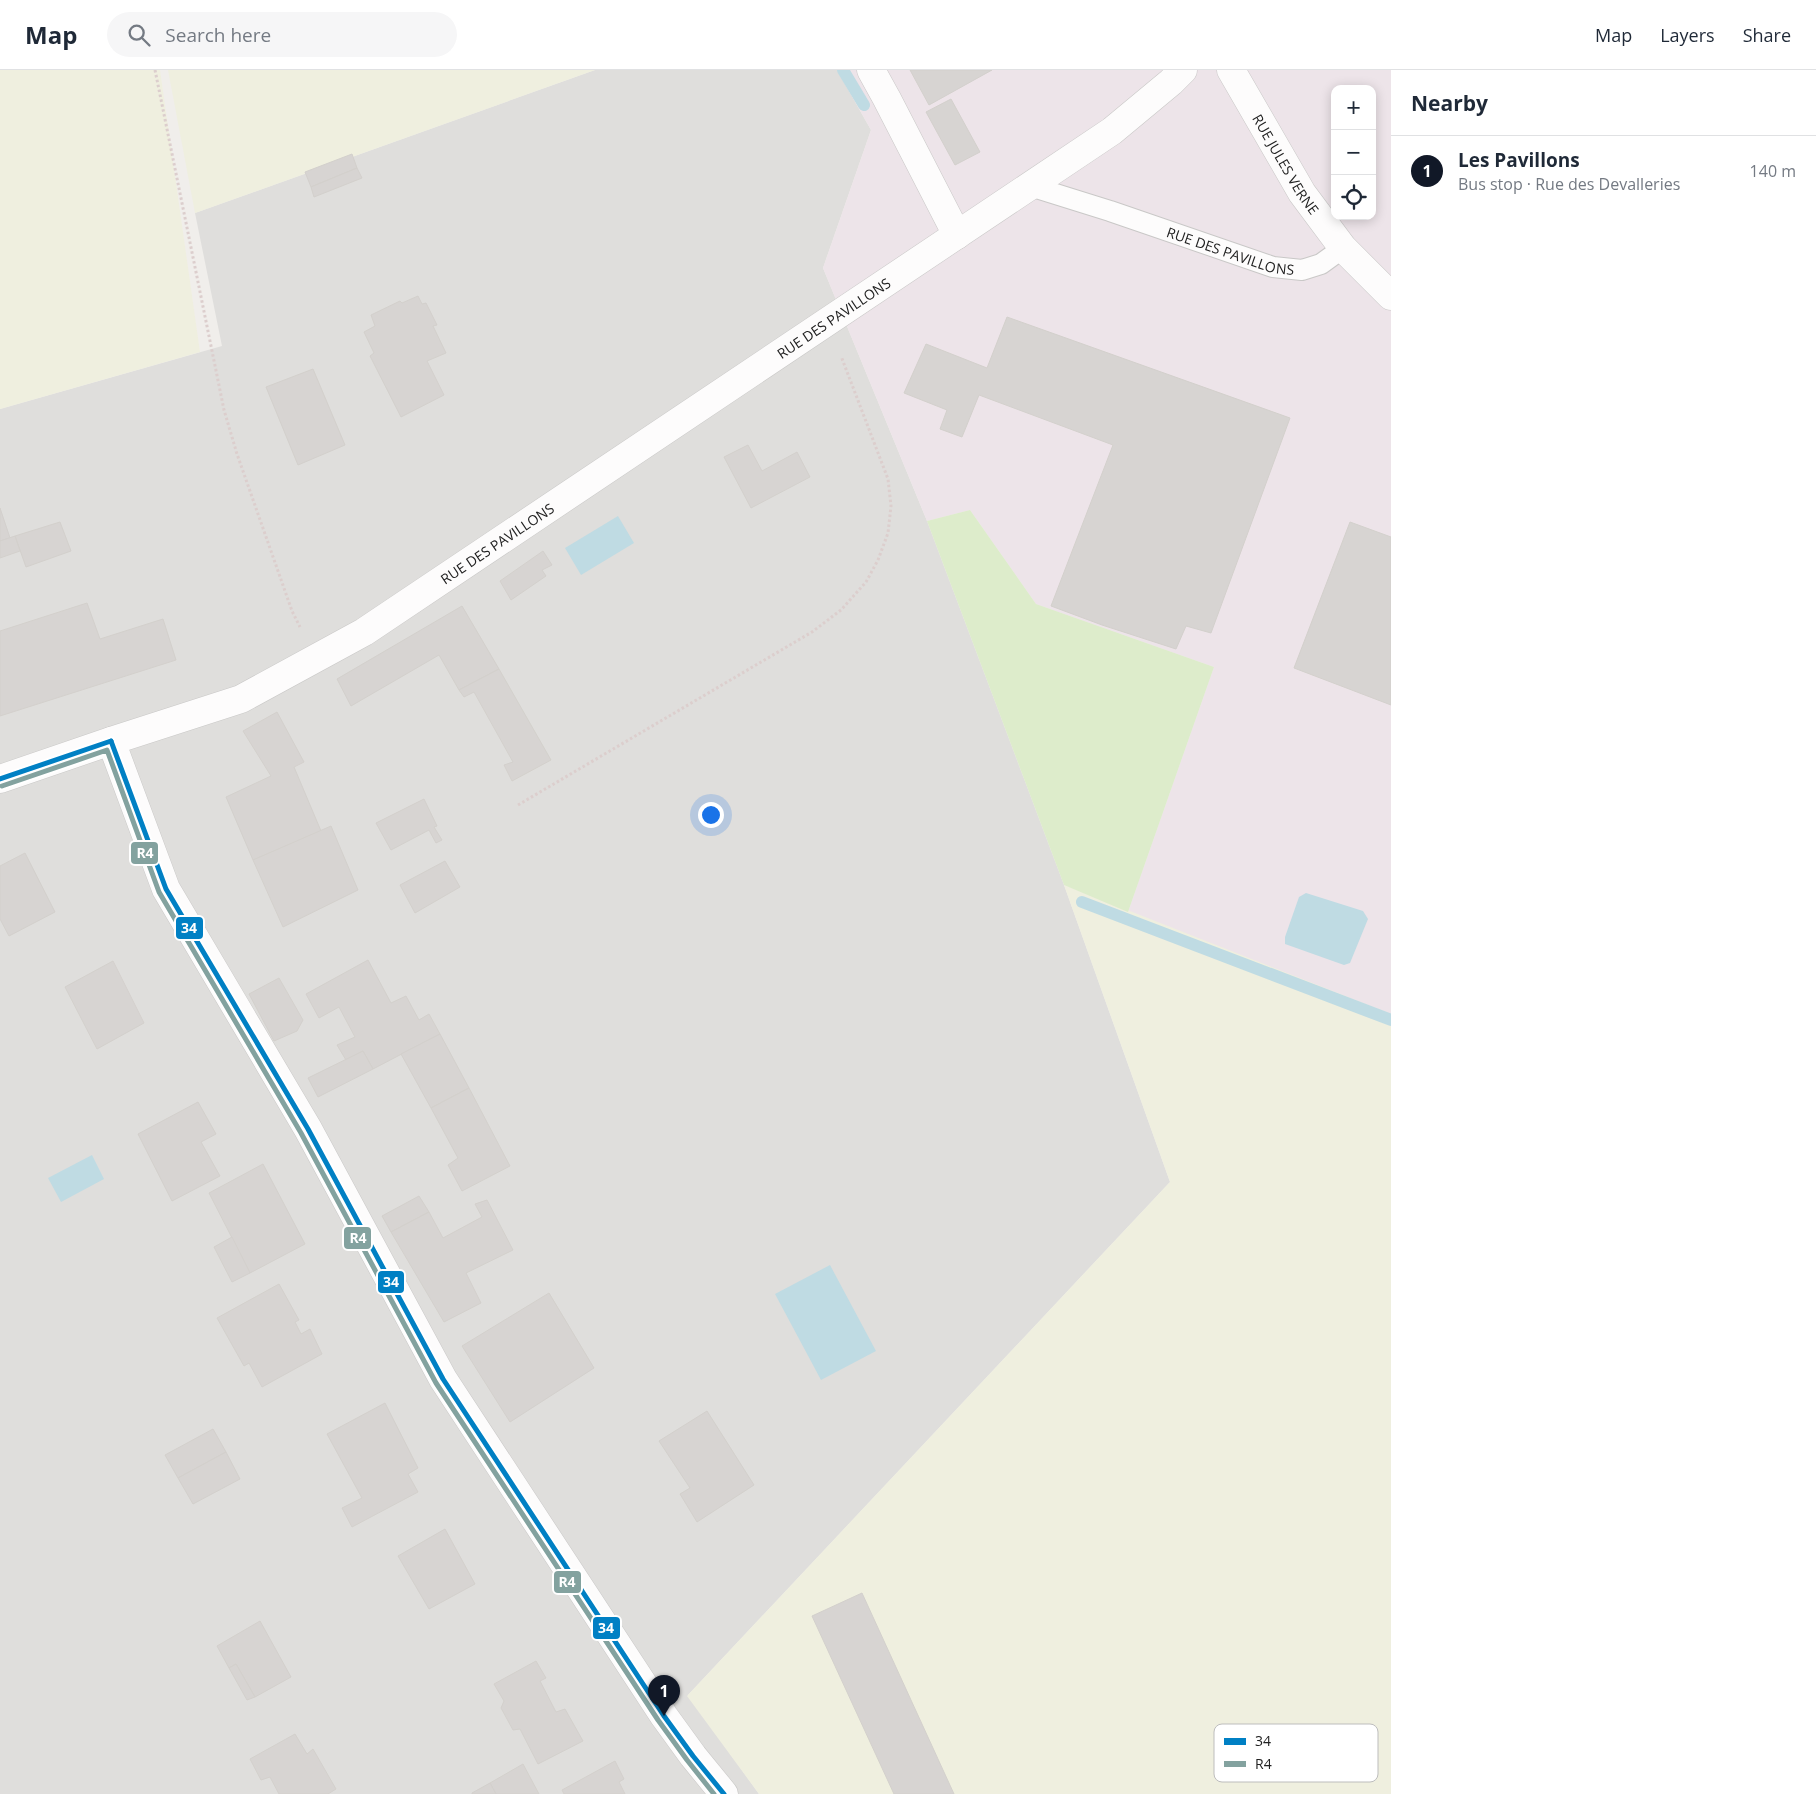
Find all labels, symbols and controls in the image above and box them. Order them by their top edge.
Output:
search box [107,12,457,57]
text: Map [25,18,77,51]
icon: search [125,21,153,49]
text: Search here [165,22,271,48]
text: Map [1595,23,1632,47]
text: Layers [1660,23,1715,47]
text: Share [1743,23,1791,47]
map controls [1331,85,1376,220]
button: + [1331,85,1376,130]
text: Nearby [1411,89,1488,117]
street label: RUE JULES VERNE [1249,110,1324,218]
button: − [1331,130,1376,175]
text: Les Pavillons [1458,147,1580,173]
text: 1 [1422,160,1432,182]
text: 140 m [1750,160,1796,182]
text: Bus stop · Rue des Devalleries [1458,173,1680,195]
button: locate [1331,175,1376,220]
street label: RUE DES PAVILLONS [1164,222,1295,279]
street label: RUE DES PAVILLONS [773,273,894,362]
street label: RUE DES PAVILLONS [436,498,557,588]
your location [698,802,724,828]
line badge: R4 [130,841,159,865]
text: R4 [136,843,154,862]
line badge: 34 [175,916,204,940]
text: 34 [181,918,197,937]
line badge: R4 [343,1226,372,1250]
text: R4 [349,1228,367,1247]
line badge: 34 [377,1270,405,1294]
text: 34 [383,1272,399,1291]
line badge: R4 [553,1570,582,1594]
text: R4 [558,1572,576,1591]
line badge: 34 [592,1616,621,1640]
text: 34 [598,1618,614,1637]
pin: 1 [648,1675,680,1716]
legend [1214,1724,1378,1782]
text: 34 [1255,1731,1271,1750]
text: R4 [1255,1754,1272,1773]

